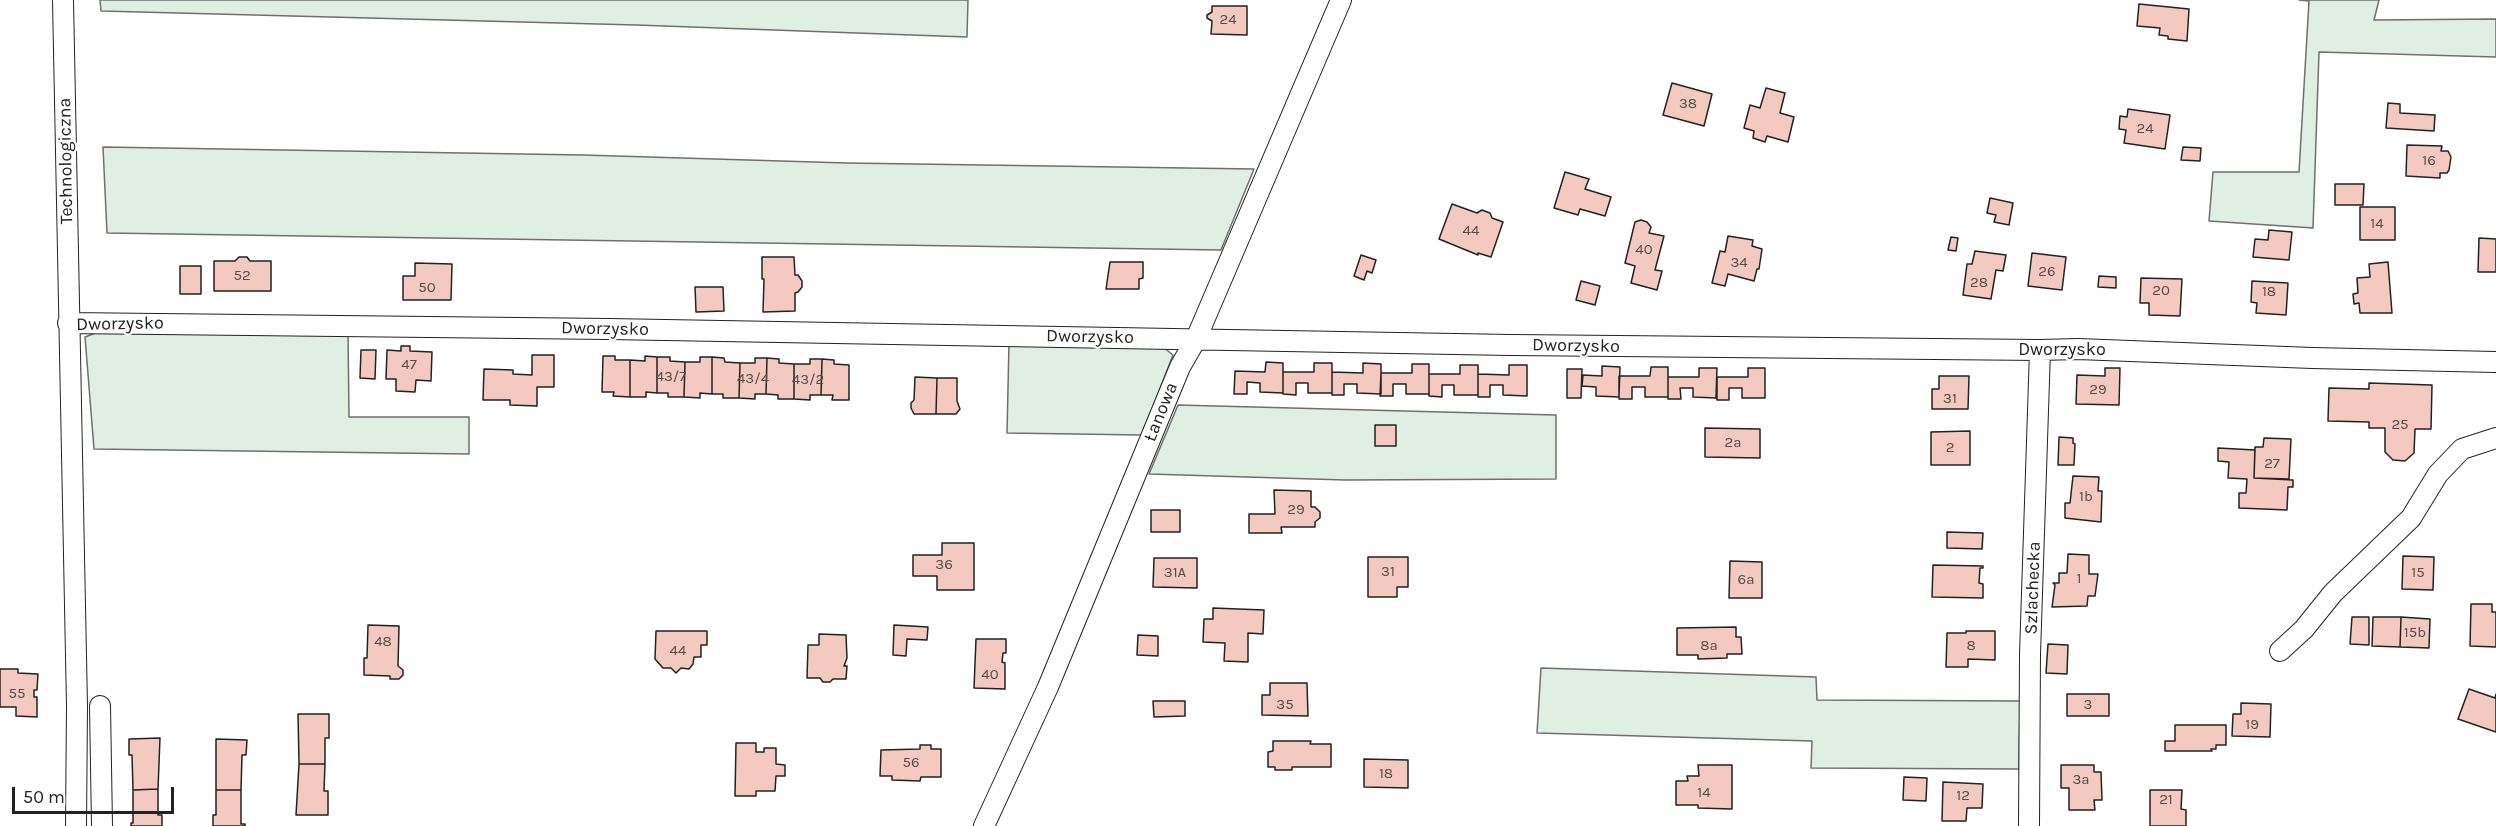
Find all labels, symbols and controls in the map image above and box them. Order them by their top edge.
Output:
house number: 24 [1219,11,1237,29]
house number: 38 [1679,95,1697,113]
street label: Technologiczna [54,97,78,225]
house number: 24 [2136,120,2154,138]
house number: 16 [2422,152,2436,170]
house number: 14 [2370,215,2384,233]
house number: 44 [1463,222,1479,240]
house number: 40 [1635,241,1653,259]
house number: 34 [1730,254,1748,272]
house number: 26 [2038,263,2056,281]
house number: 52 [233,267,251,285]
house number: 28 [1970,274,1988,292]
house number: 50 [418,279,436,297]
house number: 20 [2152,282,2170,300]
house number: 18 [2262,283,2276,301]
street label: Dworzysko [76,312,164,336]
street label: Dworzysko [561,317,649,341]
street label: Dworzysko [1046,325,1134,349]
street label: Dworzysko [1532,334,1620,358]
street label: Dworzysko [2018,339,2106,361]
house number: 47 [401,356,417,374]
house number: 43/7 [656,368,686,386]
house number: 43/4 [737,370,769,388]
house number: 43/2 [792,371,824,389]
street label: Łanowa [1139,379,1183,445]
house number: 29 [2089,381,2107,399]
house number: 31 [1943,390,1957,408]
house number: 25 [2391,416,2409,434]
house number: 2a [1725,434,1741,452]
house number: 2 [1946,439,1954,457]
house number: 27 [2264,455,2280,473]
house number: 1b [2079,488,2093,506]
house number: 29 [1287,501,1305,519]
street label: Szlachecka [2021,541,2045,635]
house number: 36 [935,556,953,574]
house number: 31 [1381,563,1395,581]
house number: 31A [1164,564,1186,582]
house number: 15 [2411,564,2425,582]
house number: 1 [2077,570,2081,588]
house number: 6a [1738,571,1754,589]
house number: 15b [2404,624,2426,642]
house number: 48 [374,633,392,651]
house number: 8a [1700,637,1718,655]
house number: 8 [1966,637,1976,655]
house number: 44 [670,642,686,660]
house number: 40 [981,666,999,684]
house number: 55 [9,685,25,703]
house number: 35 [1276,696,1294,714]
house number: 3 [2084,696,2092,714]
house number: 19 [2245,716,2259,734]
house number: 56 [902,754,920,772]
house number: 18 [1379,765,1393,783]
house number: 3a [2072,771,2090,789]
scale bar [15,775,177,813]
house number: 14 [1697,784,1711,802]
text: 50 m [23,786,65,808]
house number: 12 [1956,787,1970,805]
house number: 21 [2159,791,2173,809]

